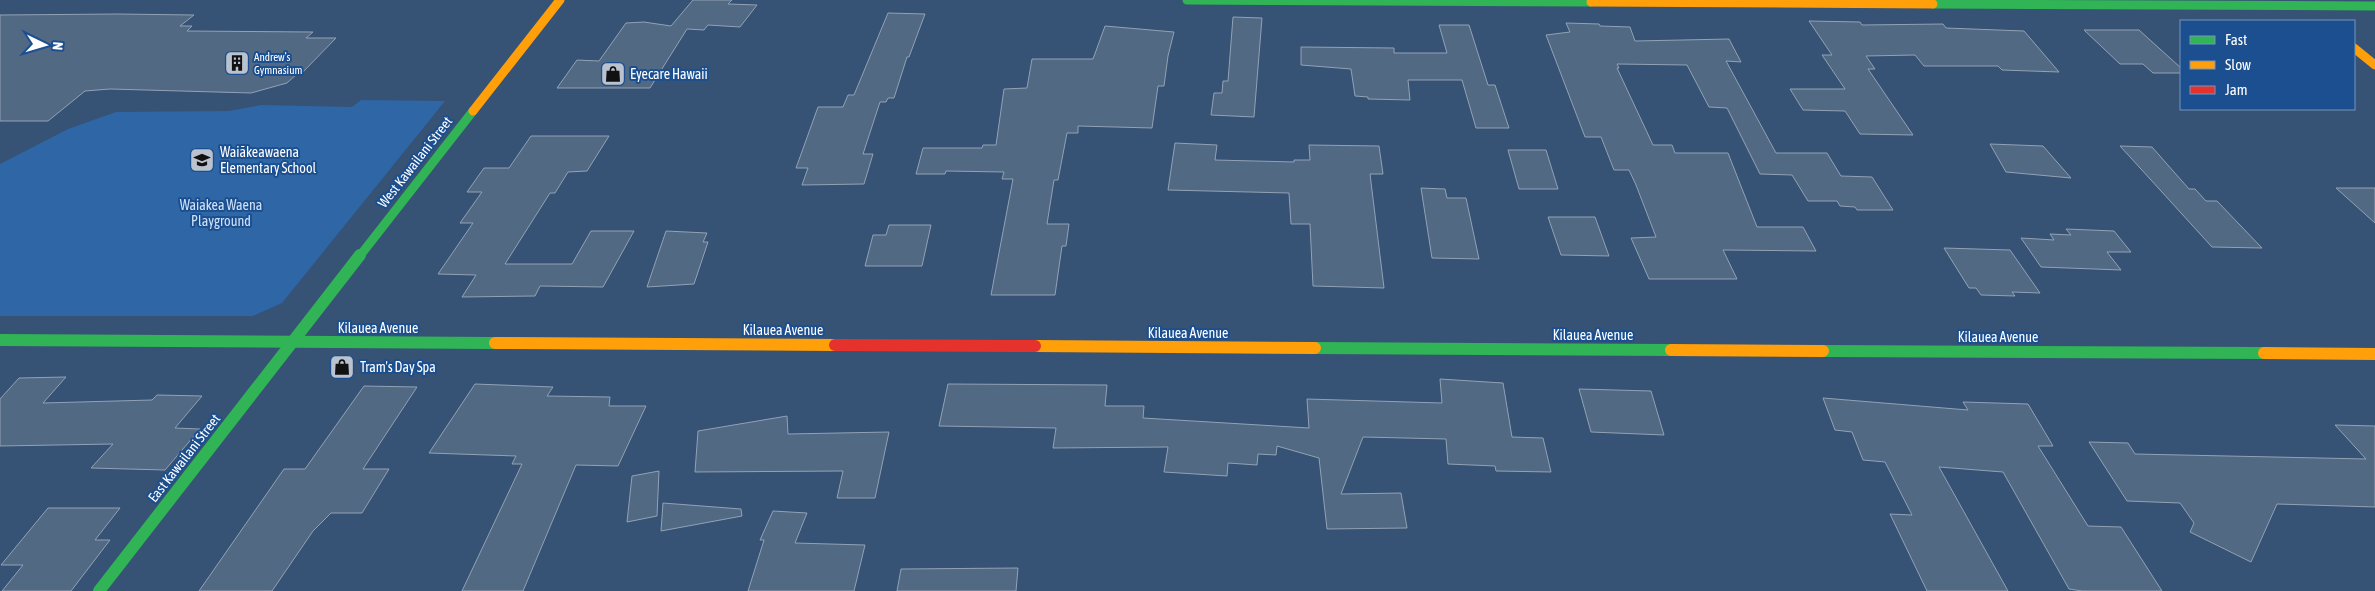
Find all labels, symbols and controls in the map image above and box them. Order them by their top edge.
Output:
north arrow [20,20,70,70]
legend [2180,20,2355,110]
text: Fast [2225,31,2247,48]
text: N [50,41,66,51]
building icon: Andrew’s Gymnasium [224,50,250,76]
place label: Andrew’s Gymnasium [254,51,302,76]
text: Slow [2225,56,2251,73]
shop icon: Eyecare Hawaii [600,61,626,87]
place label: Eyecare Hawaii [630,66,708,82]
text: Jam [2225,81,2248,98]
street label: West Kawailani Street [375,113,455,211]
place label: Waiākeawaena Elementary School [220,144,316,176]
school or university icon: Waiākeawaena Elementary School [189,147,215,173]
park label: Waiakea Waena Playground [180,197,262,229]
street label: Kilauea Avenue [338,320,418,336]
street label: Kilauea Avenue [743,322,823,338]
street label: Kilauea Avenue [1148,325,1228,341]
street label: Kilauea Avenue [1553,327,1633,343]
street label: Kilauea Avenue [1958,329,2038,345]
shop icon: Tram's Day Spa [329,354,355,380]
place label: Tram's Day Spa [360,359,436,375]
street label: East Kawailani Street [145,411,223,505]

